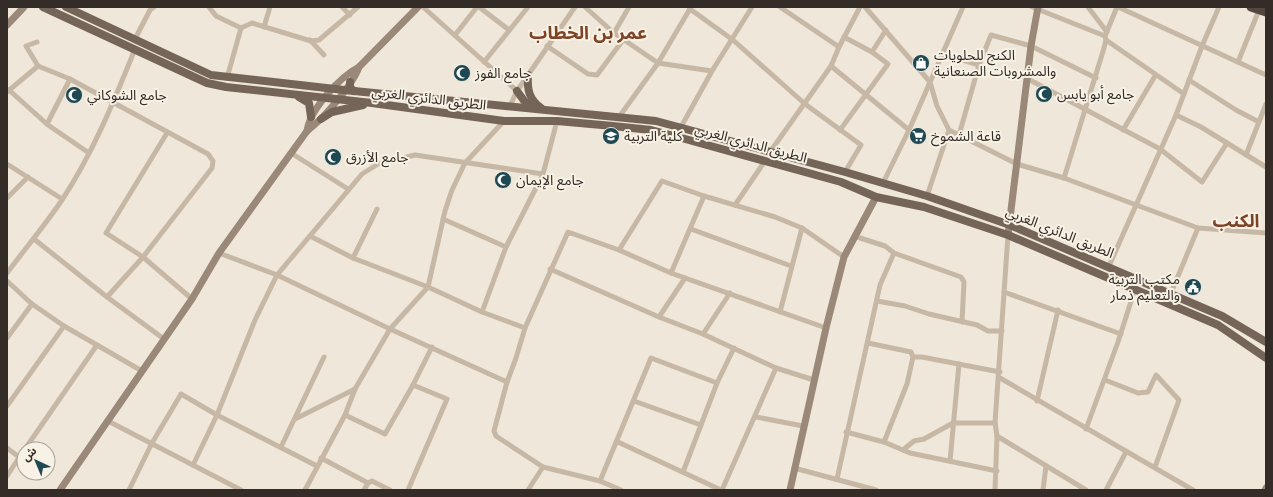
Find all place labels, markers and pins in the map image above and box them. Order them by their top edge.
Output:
place label: الكنج للحلويات والمشروبات الصنعانية [934,46,1056,80]
shop icon: الكنج للحلويات والمشروبات الصنعانية [911,53,931,73]
mosque icon: جامع الفوز [452,63,472,83]
place label: جامع الفوز [474,64,531,84]
mosque icon: جامع أبو يابس [1034,84,1054,104]
mosque icon: جامع الشوكاني [64,85,84,105]
place label: جامع أبو يابس [1057,85,1134,105]
place label: جامع الشوكاني [87,86,167,106]
school or university icon: كلية التربية [601,126,621,146]
supermarket icon: قاعة الشموخ [908,126,928,146]
place label: كلية التربية [624,127,683,145]
place label: قاعة الشموخ [931,127,1001,147]
mosque icon: جامع الأزرق [323,147,343,167]
place label: جامع الأزرق [346,148,409,168]
mosque icon: جامع الإيمان [493,170,513,190]
place label: جامع الإيمان [516,171,584,191]
place label: مكتب التربية والتعليم ذمار [1109,270,1180,306]
public building icon: مكتب التربية والتعليم ذمار [1183,277,1203,297]

